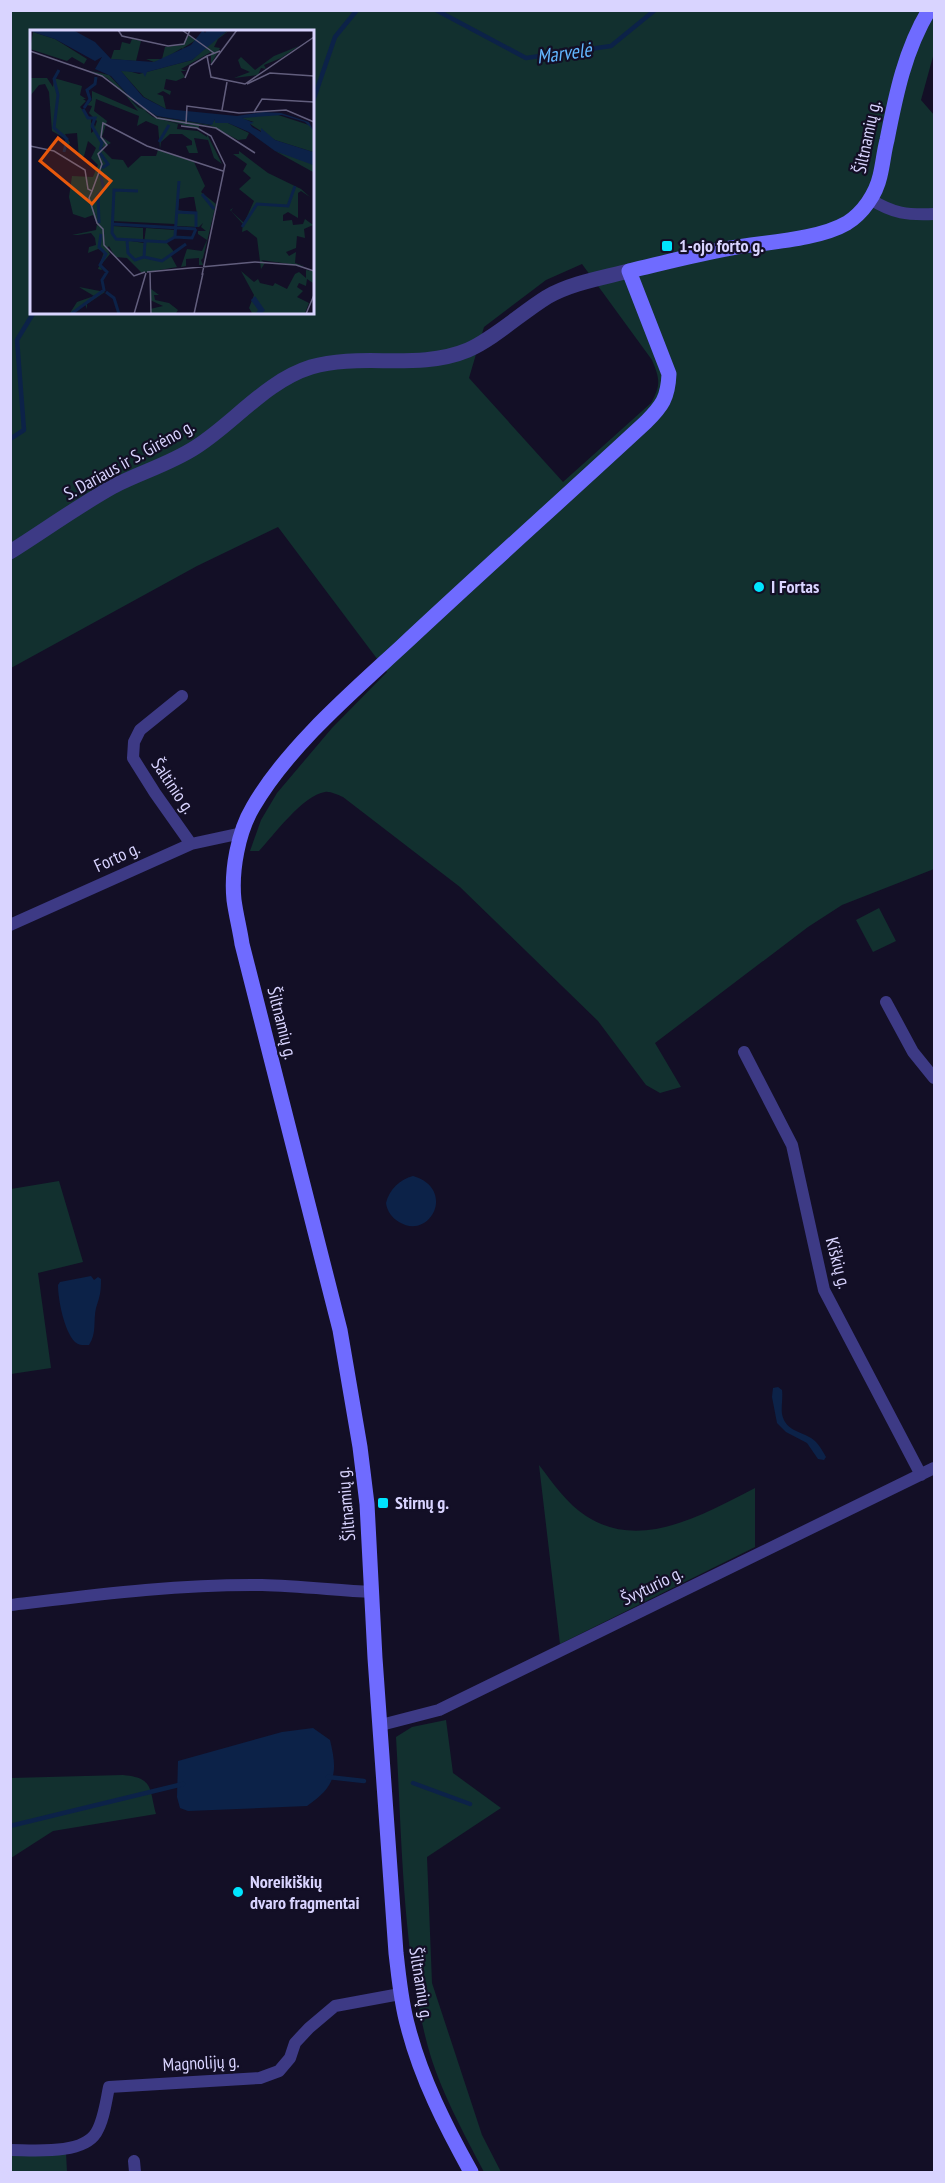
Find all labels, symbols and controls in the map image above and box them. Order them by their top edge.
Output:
inset map [30,30,314,314]
water label: Marvelė [535,36,595,70]
street label: Šiltnamių g. [848,98,885,176]
place label: 1-ojo forto g. [679,234,764,257]
marker: 1-ojo forto g. [660,239,674,253]
street label: S. Dariaus ir S. Girėno g. [59,414,198,505]
place label: I Fortas [771,575,819,598]
marker: I Fortas [752,580,766,594]
street label: Šaltinio g. [146,753,200,818]
street label: Forto g. [90,836,143,877]
street label: Šiltnamių g. [262,984,303,1062]
street label: Kiškių g. [821,1235,856,1291]
street label: Šiltnamių g. [331,1466,360,1542]
place label: Stirnų g. [395,1491,449,1514]
marker: Stirnų g. [376,1496,390,1510]
street label: Švyturio g. [617,1561,686,1610]
place label: Noreikiškių dvaro fragmentai [250,1870,360,1914]
marker: Noreikiškių dvaro fragmentai [231,1885,245,1899]
street label: Šiltnamių g. [404,1946,439,2022]
street label: Magnolijų g. [162,2049,240,2076]

